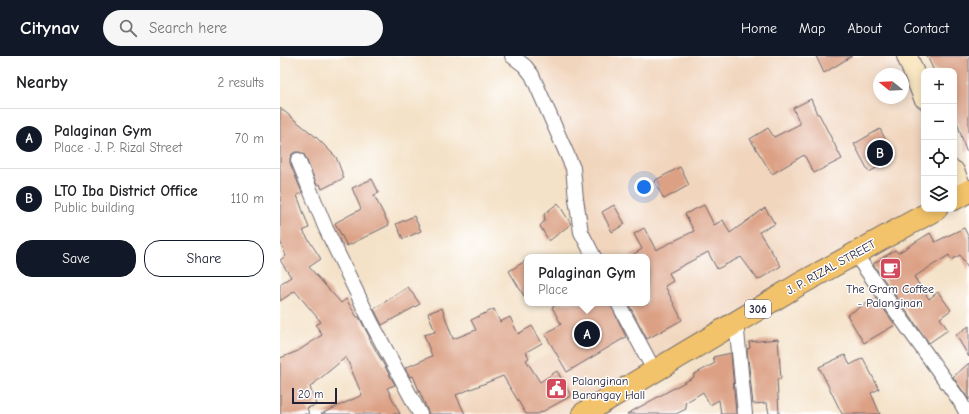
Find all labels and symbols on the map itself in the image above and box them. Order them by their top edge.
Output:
north arrow [873,68,909,104]
pin: B [867,138,893,168]
your location [634,177,654,197]
street label: J. P. RIZAL STREET [784,236,879,297]
cafe icon: The Gram Coffee - Palanginan [877,255,903,281]
place label: The Gram Coffee - Palanginan [846,282,934,310]
road number: 306 [745,300,771,318]
pin: A [574,319,600,349]
place label: Palanginan Barangay Hall [572,374,645,402]
public building icon: Palanginan Barangay Hall [544,375,570,401]
scale bar [292,386,337,405]

